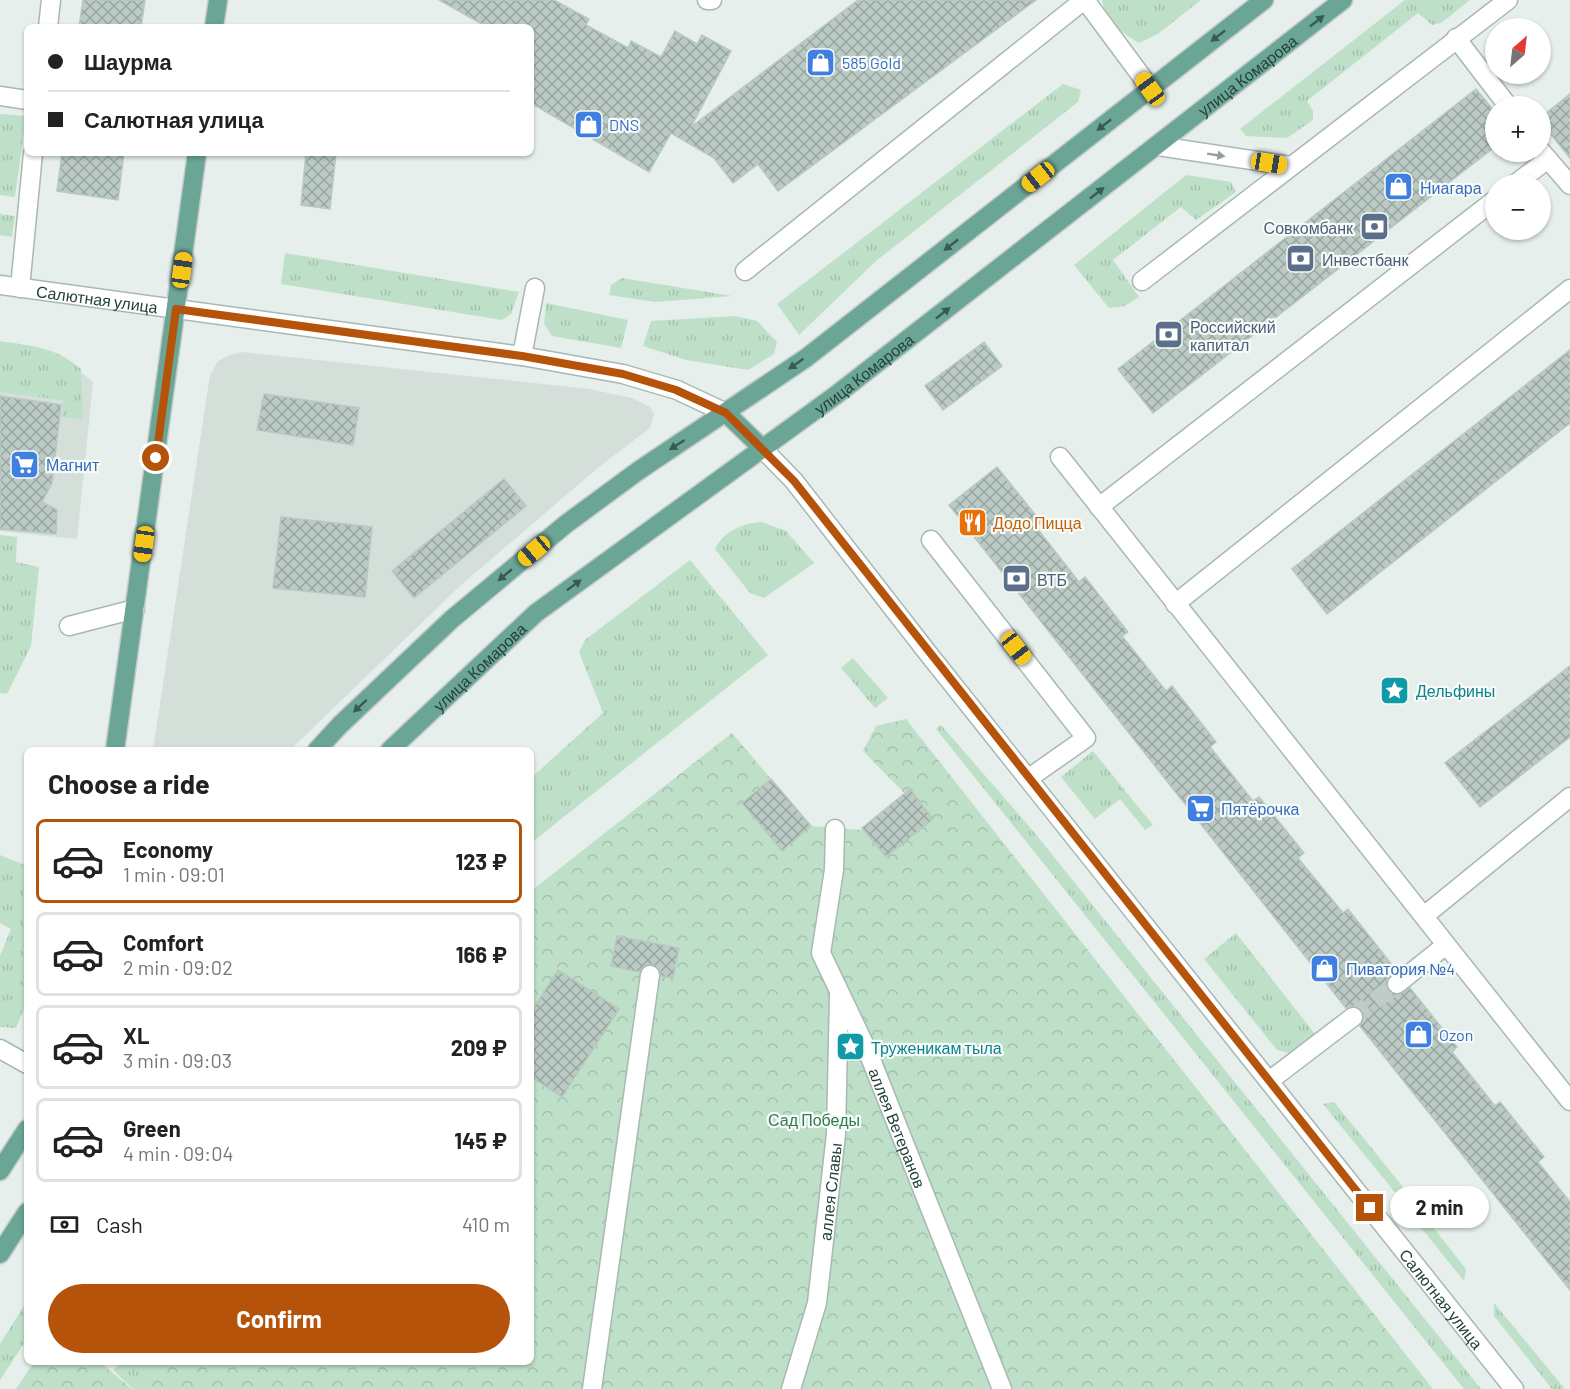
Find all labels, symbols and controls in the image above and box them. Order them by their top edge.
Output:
one-way arrow [1309,15,1324,27]
north arrow [1485,18,1551,84]
map controls [1485,18,1551,240]
street label: улица Комарова [1194,30,1300,119]
one-way arrow [1210,30,1226,43]
shop icon: 585 Gold [805,46,837,78]
text: Шаурма [84,48,172,74]
place label: 585 Gold [842,53,901,72]
car [1132,69,1168,109]
button: + [1485,96,1551,162]
text: Салютная улица [84,106,264,132]
shop icon: DNS [572,108,604,140]
place label: DNS [609,115,639,134]
one-way arrow [1097,119,1112,131]
one-way arrow [1206,150,1225,159]
car [1250,151,1288,175]
car [1018,159,1058,195]
shop icon: Ниагара [1383,171,1415,203]
button: − [1485,174,1551,240]
place label: Ниагара [1420,178,1482,197]
one-way arrow [1089,187,1105,199]
bank icon: Совкомбанк [1358,211,1390,243]
place label: Совкомбанк [1264,218,1354,237]
one-way arrow [943,239,958,251]
bank icon: Инвестбанк [1285,243,1317,275]
place label: Инвестбанк [1322,250,1409,269]
car [171,251,193,289]
street label: Салютная улица [35,281,159,316]
one-way arrow [935,306,951,319]
place label: Российский капитал [1190,317,1276,354]
bank icon: Российский капитал [1153,319,1185,351]
street label: улица Комарова [810,329,917,418]
one-way arrow [789,358,805,370]
one-way arrow [670,439,686,451]
route start [142,444,169,471]
supermarket icon: Магнит [9,448,41,480]
place label: Магнит [46,455,100,474]
restaurant icon: Додо Пицца [956,506,988,538]
place label: Додо Пицца [993,513,1082,532]
car [133,525,155,563]
car [514,533,554,569]
bank icon: ВТБ [1000,563,1032,595]
one-way arrow [498,568,513,581]
place label: ВТБ [1037,570,1067,589]
one-way arrow [565,579,581,591]
street label: улица Комарова [429,618,529,715]
car [998,628,1034,668]
place icon: Дельфины [1379,674,1411,706]
place label: Дельфины [1416,681,1495,700]
one-way arrow [354,698,368,712]
text: Choose a ride [48,767,210,799]
supermarket icon: Пятёрочка [1184,792,1216,824]
place label: Пятёрочка [1221,799,1300,818]
icon: car [51,834,105,888]
text: Economy [123,836,213,862]
text: 123 ₽ [455,848,507,874]
text: 1 min · 09:01 [123,862,225,886]
icon: car [51,927,105,981]
text: Comfort [123,929,204,955]
text: 166 ₽ [456,941,507,967]
shop icon: Пиватория №4 [1309,952,1341,984]
text: 2 min · 09:02 [123,955,233,979]
place label: Пиватория №4 [1346,959,1455,978]
shop icon: Ozon [1402,1018,1434,1050]
icon: car [51,1020,105,1074]
text: XL [123,1022,149,1048]
place label: Ozon [1439,1025,1473,1044]
place icon: Труженикам тыла [834,1031,866,1063]
text: 209 ₽ [451,1034,507,1060]
place label: Труженикам тыла [871,1038,1002,1057]
text: 3 min · 09:03 [123,1048,232,1072]
street label: аллея Ветеранов [866,1065,930,1190]
park label: Сад Победы [768,1110,860,1129]
icon: car [51,1113,105,1167]
text: Green [123,1115,181,1141]
text: 145 ₽ [454,1127,507,1153]
text: 4 min · 09:04 [123,1141,233,1165]
street label: аллея Славы [815,1142,844,1241]
callout: 2 min [1391,1187,1490,1229]
route end [1356,1194,1383,1221]
text: 2 min [1416,1195,1463,1219]
icon: cash [48,1208,81,1241]
text: Cash [96,1211,143,1237]
text: 410 m [462,1212,510,1236]
street label: Салютная улица [1396,1245,1488,1352]
button: Confirm [48,1284,510,1353]

